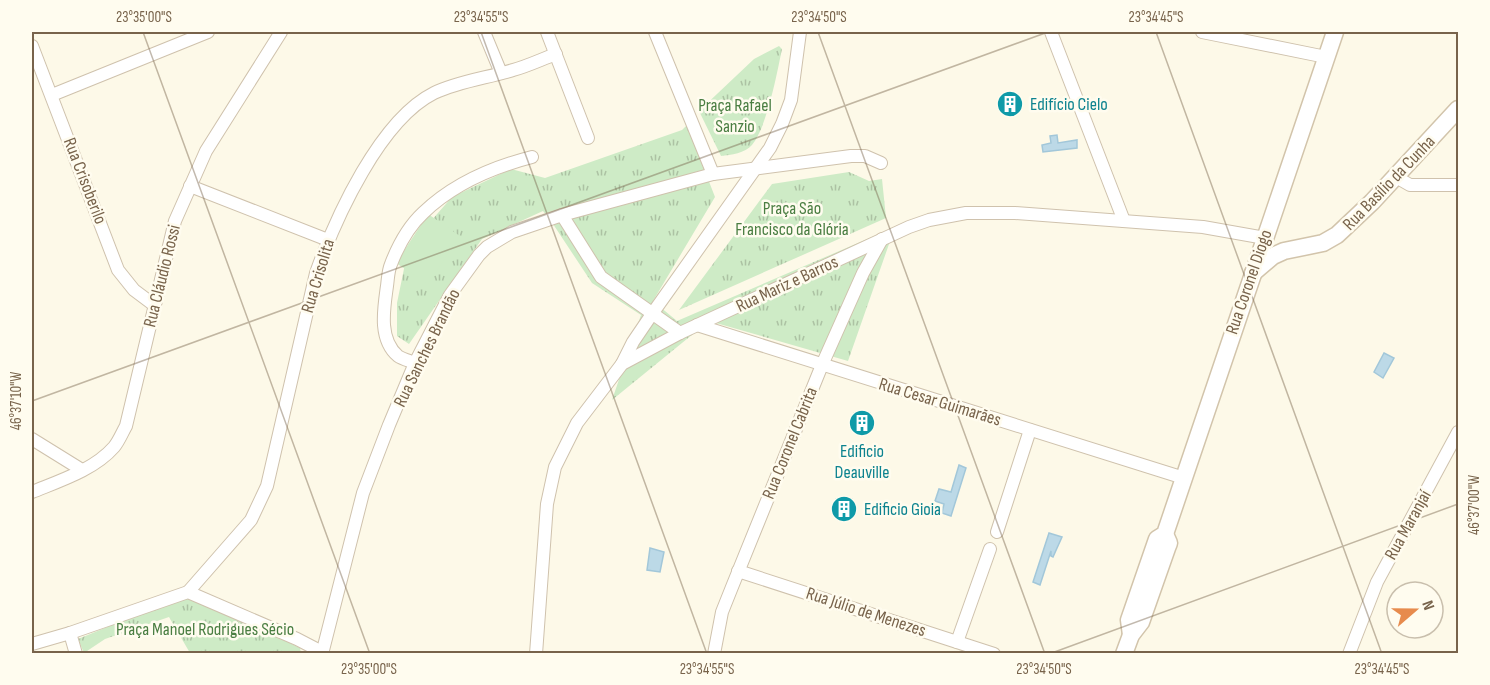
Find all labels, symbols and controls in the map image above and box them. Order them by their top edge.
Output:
text: 23°35'00"S [116,8,172,27]
text: 23°34'55"S [454,8,508,27]
text: 23°34'50"S [791,8,847,27]
text: 23°34'45"S [1128,8,1184,27]
building icon: Edifício Cielo [995,89,1025,119]
place label: Edifício Cielo [1030,94,1108,115]
park label: Praça Rafael Sanzio [698,95,772,137]
street label: Rua Basílio da Cunha [1338,131,1440,235]
street label: Rua Crisoberilo [59,135,111,227]
park label: Praça São Francisco da Glória [735,198,849,240]
street label: Rua Cláudio Rossi [139,223,185,329]
street label: Rua Coronel Diogo [1221,227,1277,337]
street label: Rua Crisolita [297,236,339,315]
street label: Rua Mariz e Barros [733,251,841,317]
street label: Rua Sanches Brandão [389,285,465,411]
text: 46°37'10"W [7,372,26,430]
street label: Rua Cesar Guimarães [876,373,1004,431]
street label: Rua Coronel Cabrita [758,384,822,502]
building icon: Edificio Deauville [847,408,877,438]
place label: Edificio Deauville [835,441,889,483]
text: 46°37'00"W [1465,475,1484,535]
street label: Rua Maranjaí [1380,486,1436,563]
building icon: Edificio Gioia [829,494,859,524]
place label: Edificio Gioia [864,499,941,520]
north arrow [1385,580,1445,640]
street label: Rua Júlio de Menezes [803,583,929,641]
text: N [1417,598,1438,613]
park label: Praça Manoel Rodrigues Sécio [116,619,294,640]
text: 23°35'00"S [341,660,397,679]
text: 23°34'55"S [680,660,734,679]
text: 23°34'50"S [1016,660,1072,679]
text: 23°34'45"S [1354,660,1410,679]

